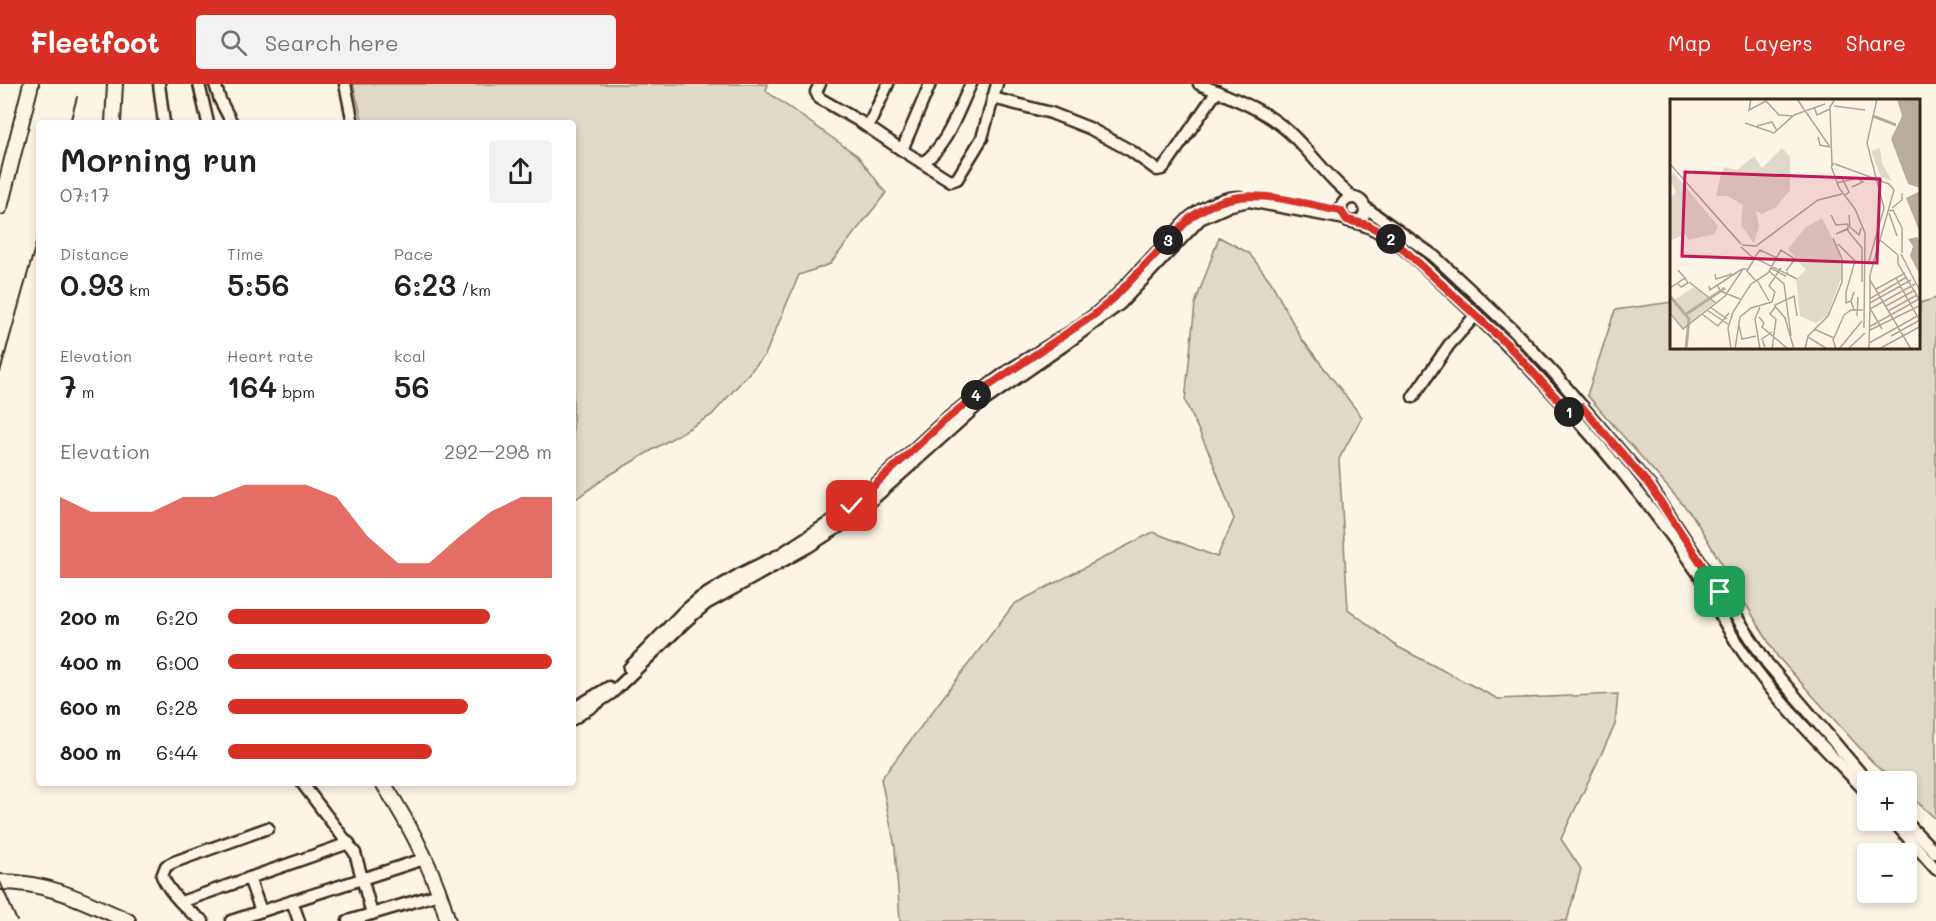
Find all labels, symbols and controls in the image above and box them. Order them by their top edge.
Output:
search box [196,15,616,69]
text: Fleetfoot [30,24,160,60]
icon: search [217,26,250,59]
text: Search here [265,28,399,57]
text: Map [1668,29,1711,56]
text: Layers [1744,29,1813,56]
text: Share [1846,29,1906,56]
inset map [1670,99,1921,350]
text: Morning run [60,137,257,180]
button: share [489,140,552,203]
text: 07:17 [60,181,110,207]
pin: 2 [1376,224,1406,254]
pin: 3 [1153,225,1183,255]
text: 2 [1387,228,1395,249]
text: 3 [1163,229,1173,250]
text: Distance [60,243,129,264]
text: Time [227,243,263,264]
text: Pace [394,243,433,264]
text: 0.93 [60,264,124,304]
text: 5:56 [227,264,290,304]
text: 6:23 [394,264,456,304]
text: km [124,279,150,300]
text: /km [456,279,491,300]
text: Elevation [60,345,132,366]
text: Heart rate [227,345,313,366]
text: kcal [394,345,426,366]
text: 7 [60,366,77,406]
text: 164 [227,366,277,406]
text: 56 [394,366,430,406]
pin: 4 [961,380,991,410]
text: m [77,381,95,402]
text: bpm [277,381,315,402]
text: 4 [971,384,981,405]
pin: 1 [1554,397,1584,427]
text: 1 [1565,401,1573,422]
text: Elevation [60,438,150,464]
text: 292–298 m [444,438,552,464]
pin [826,480,877,531]
icon: check [835,489,868,522]
pin [1694,566,1745,617]
icon: arrive [1703,575,1736,608]
text: 200 m [60,604,120,630]
text: 6:20 [156,604,198,630]
text: 400 m [60,649,121,675]
text: 6:00 [156,649,199,675]
text: 600 m [60,694,121,720]
text: 6:28 [156,694,198,720]
text: 800 m [60,739,121,765]
text: 6:44 [156,739,198,765]
map controls [1857,771,1917,903]
button: + [1857,771,1917,831]
button: − [1857,843,1917,903]

